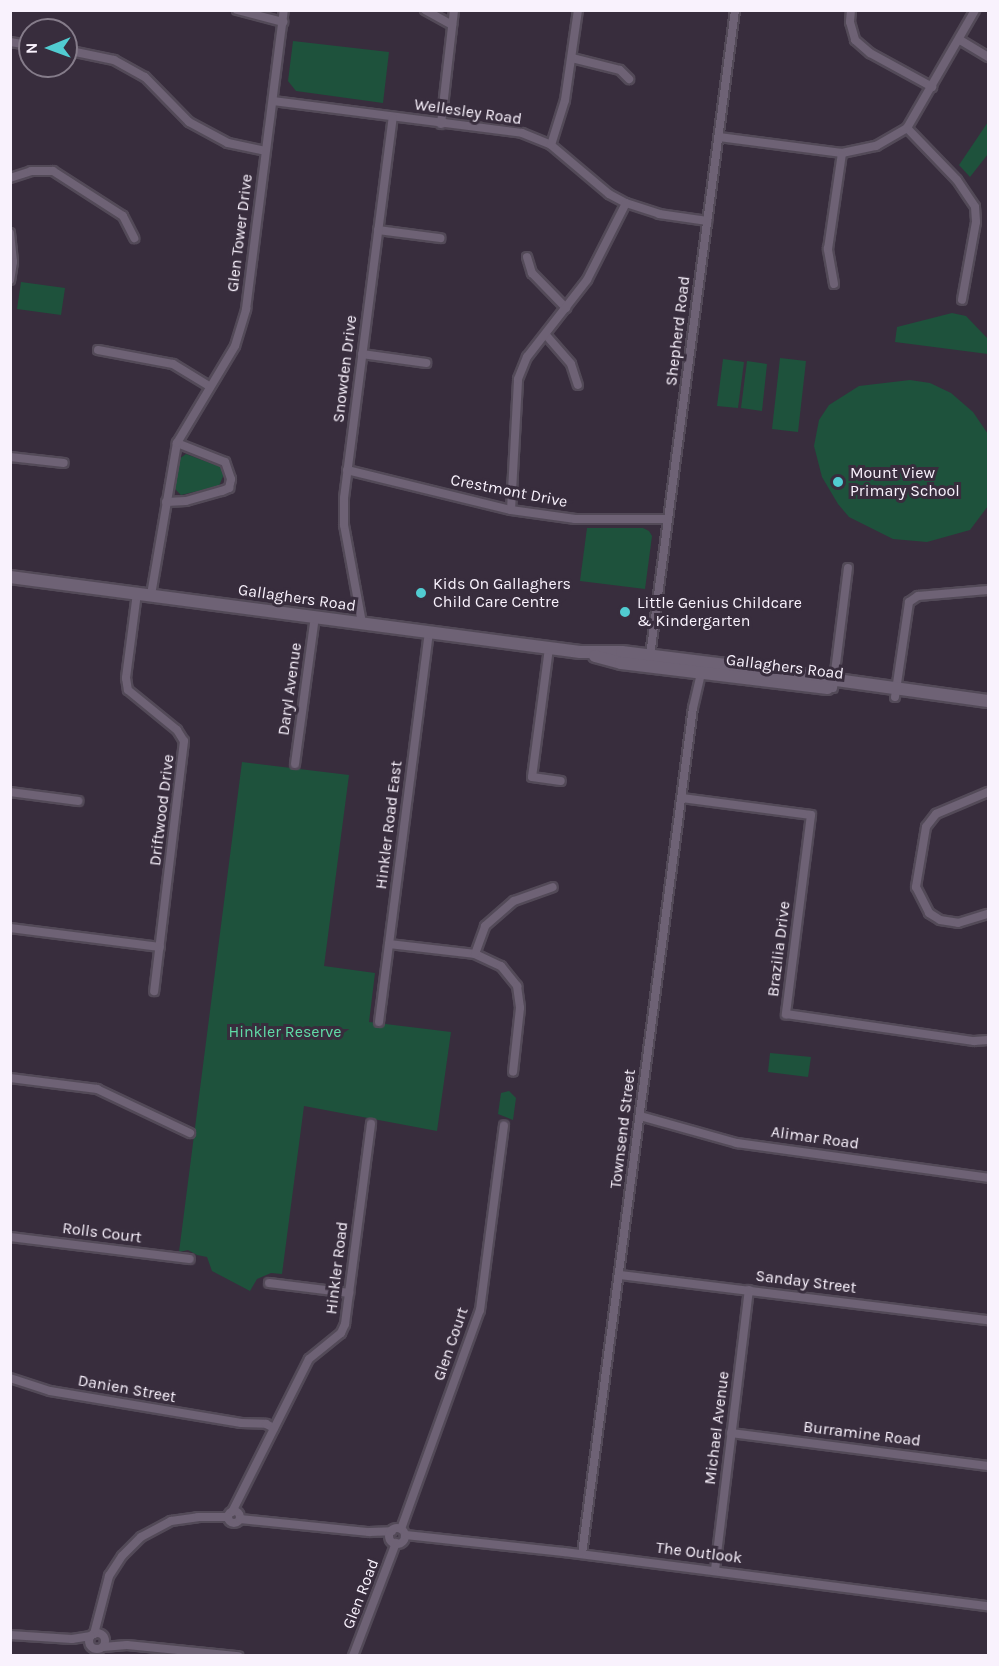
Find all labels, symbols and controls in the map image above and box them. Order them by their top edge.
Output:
north arrow [18,18,78,78]
text: N [22,42,41,54]
street label: Wellesley Road [413,95,523,129]
street label: Glen Tower Drive [223,173,257,293]
street label: Shepherd Road [662,275,694,387]
street label: Snowden Drive [329,314,361,424]
place label: Mount View Primary School [850,463,960,501]
street label: Crestmont Drive [449,470,569,512]
marker: Mount View Primary School [831,475,845,489]
place label: Kids On Gallaghers Child Care Centre [433,574,571,612]
street label: Gallaghers Road [237,580,357,616]
marker: Kids On Gallaghers Child Care Centre [414,586,428,600]
place label: Little Genius Childcare & Kindergarten [637,593,802,631]
marker: Little Genius Childcare & Kindergarten [618,605,632,619]
street label: Daryl Avenue [274,641,306,737]
street label: Gallaghers Road [725,650,845,684]
street label: Driftwood Drive [146,753,178,867]
street label: Hinkler Road East [372,760,406,890]
street label: Brazilia Drive [764,900,794,998]
park label: Hinkler Reserve [228,1022,342,1042]
street label: Townsend Street [606,1068,640,1190]
street label: Alimar Road [770,1122,860,1154]
street label: Rolls Court [61,1219,143,1247]
street label: Hinkler Road [322,1221,352,1315]
street label: Sanday Street [754,1266,858,1298]
street label: Glen Court [429,1305,473,1383]
street label: Michael Avenue [701,1370,733,1486]
street label: Danien Street [76,1371,178,1407]
street label: Burramine Road [802,1417,922,1451]
street label: The Outlook [655,1538,743,1568]
street label: Glen Road [339,1556,383,1632]

